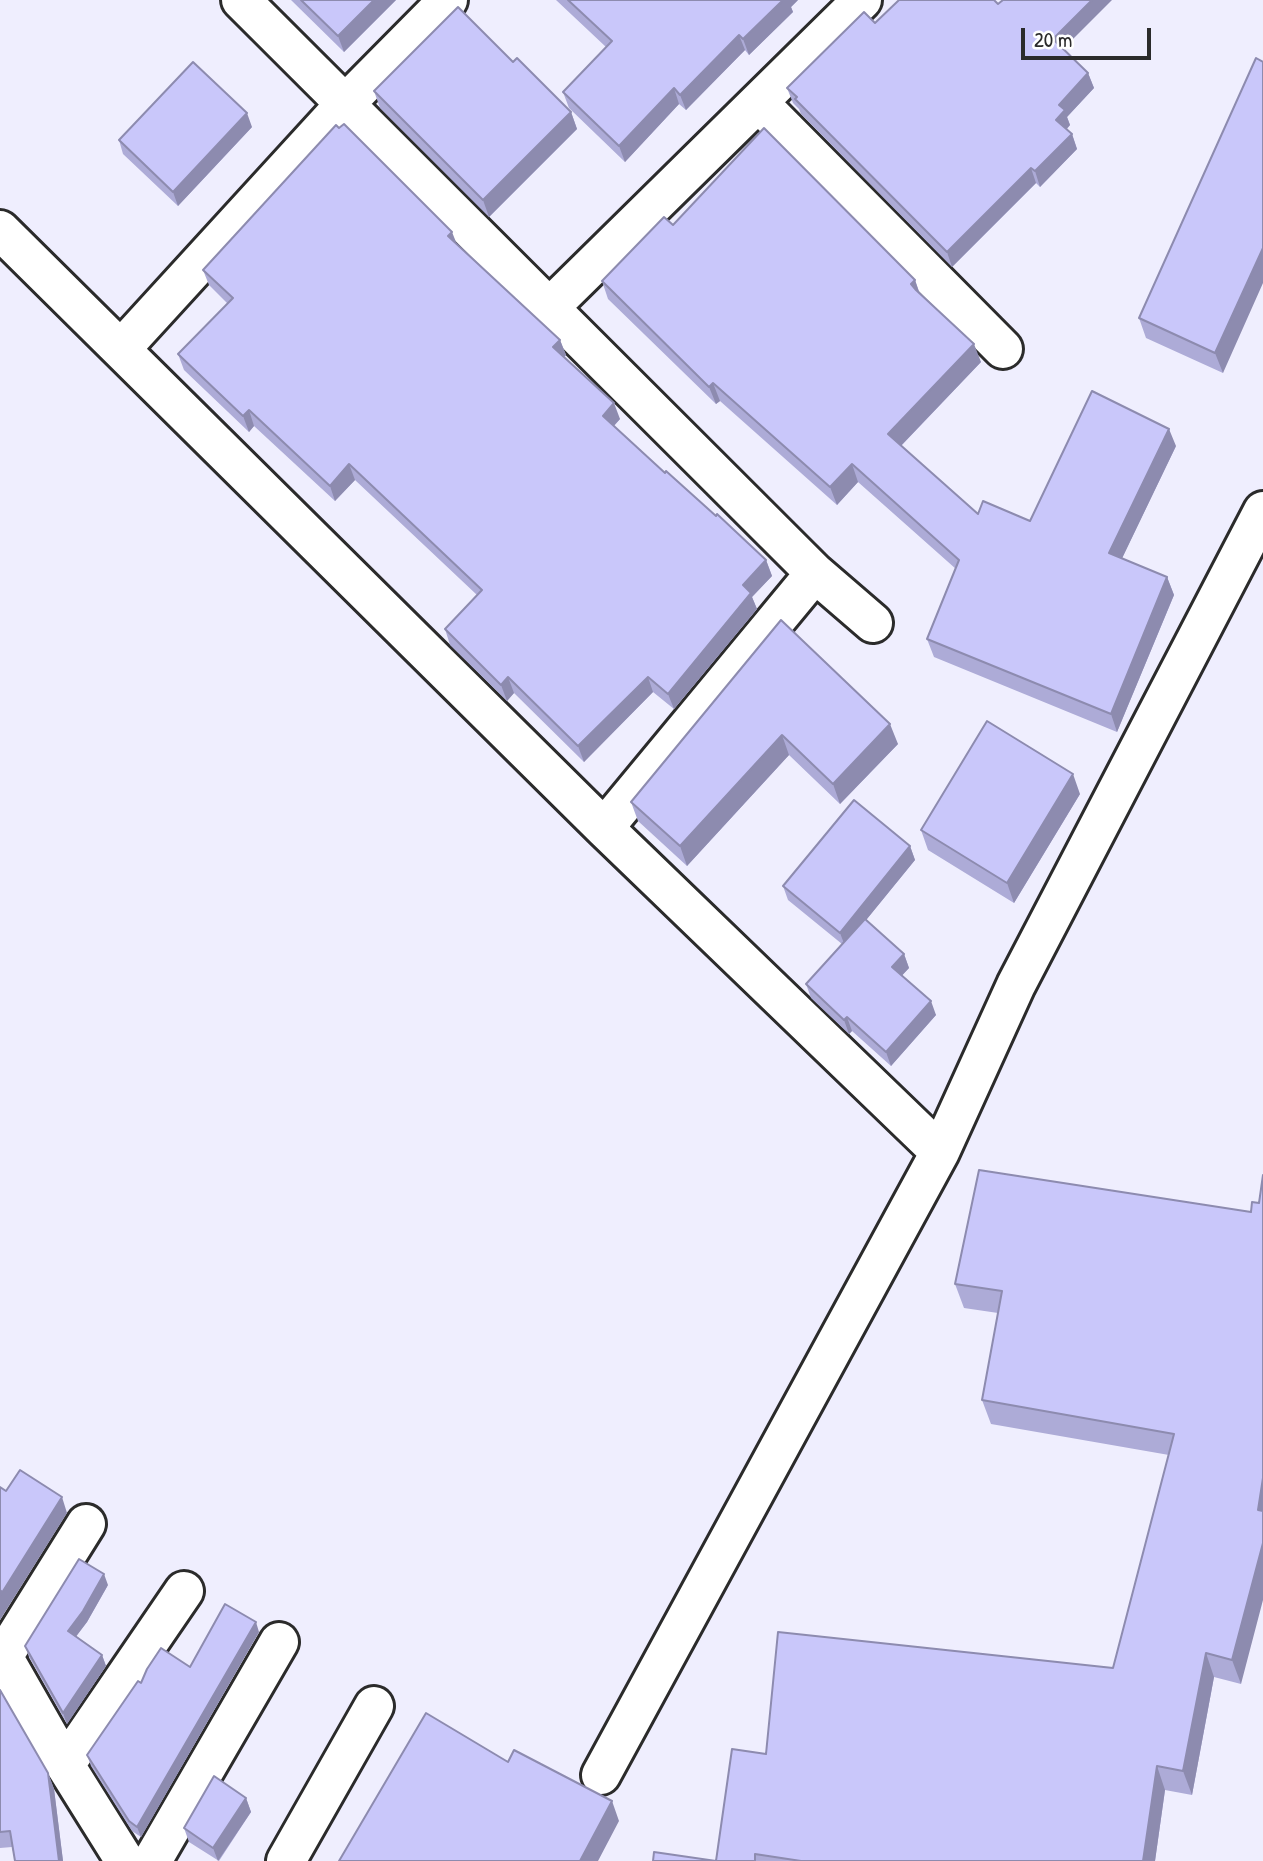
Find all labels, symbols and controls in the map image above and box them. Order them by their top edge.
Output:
scale bar [1025,14,1154,58]
text: 20 m [1034,25,1072,54]

